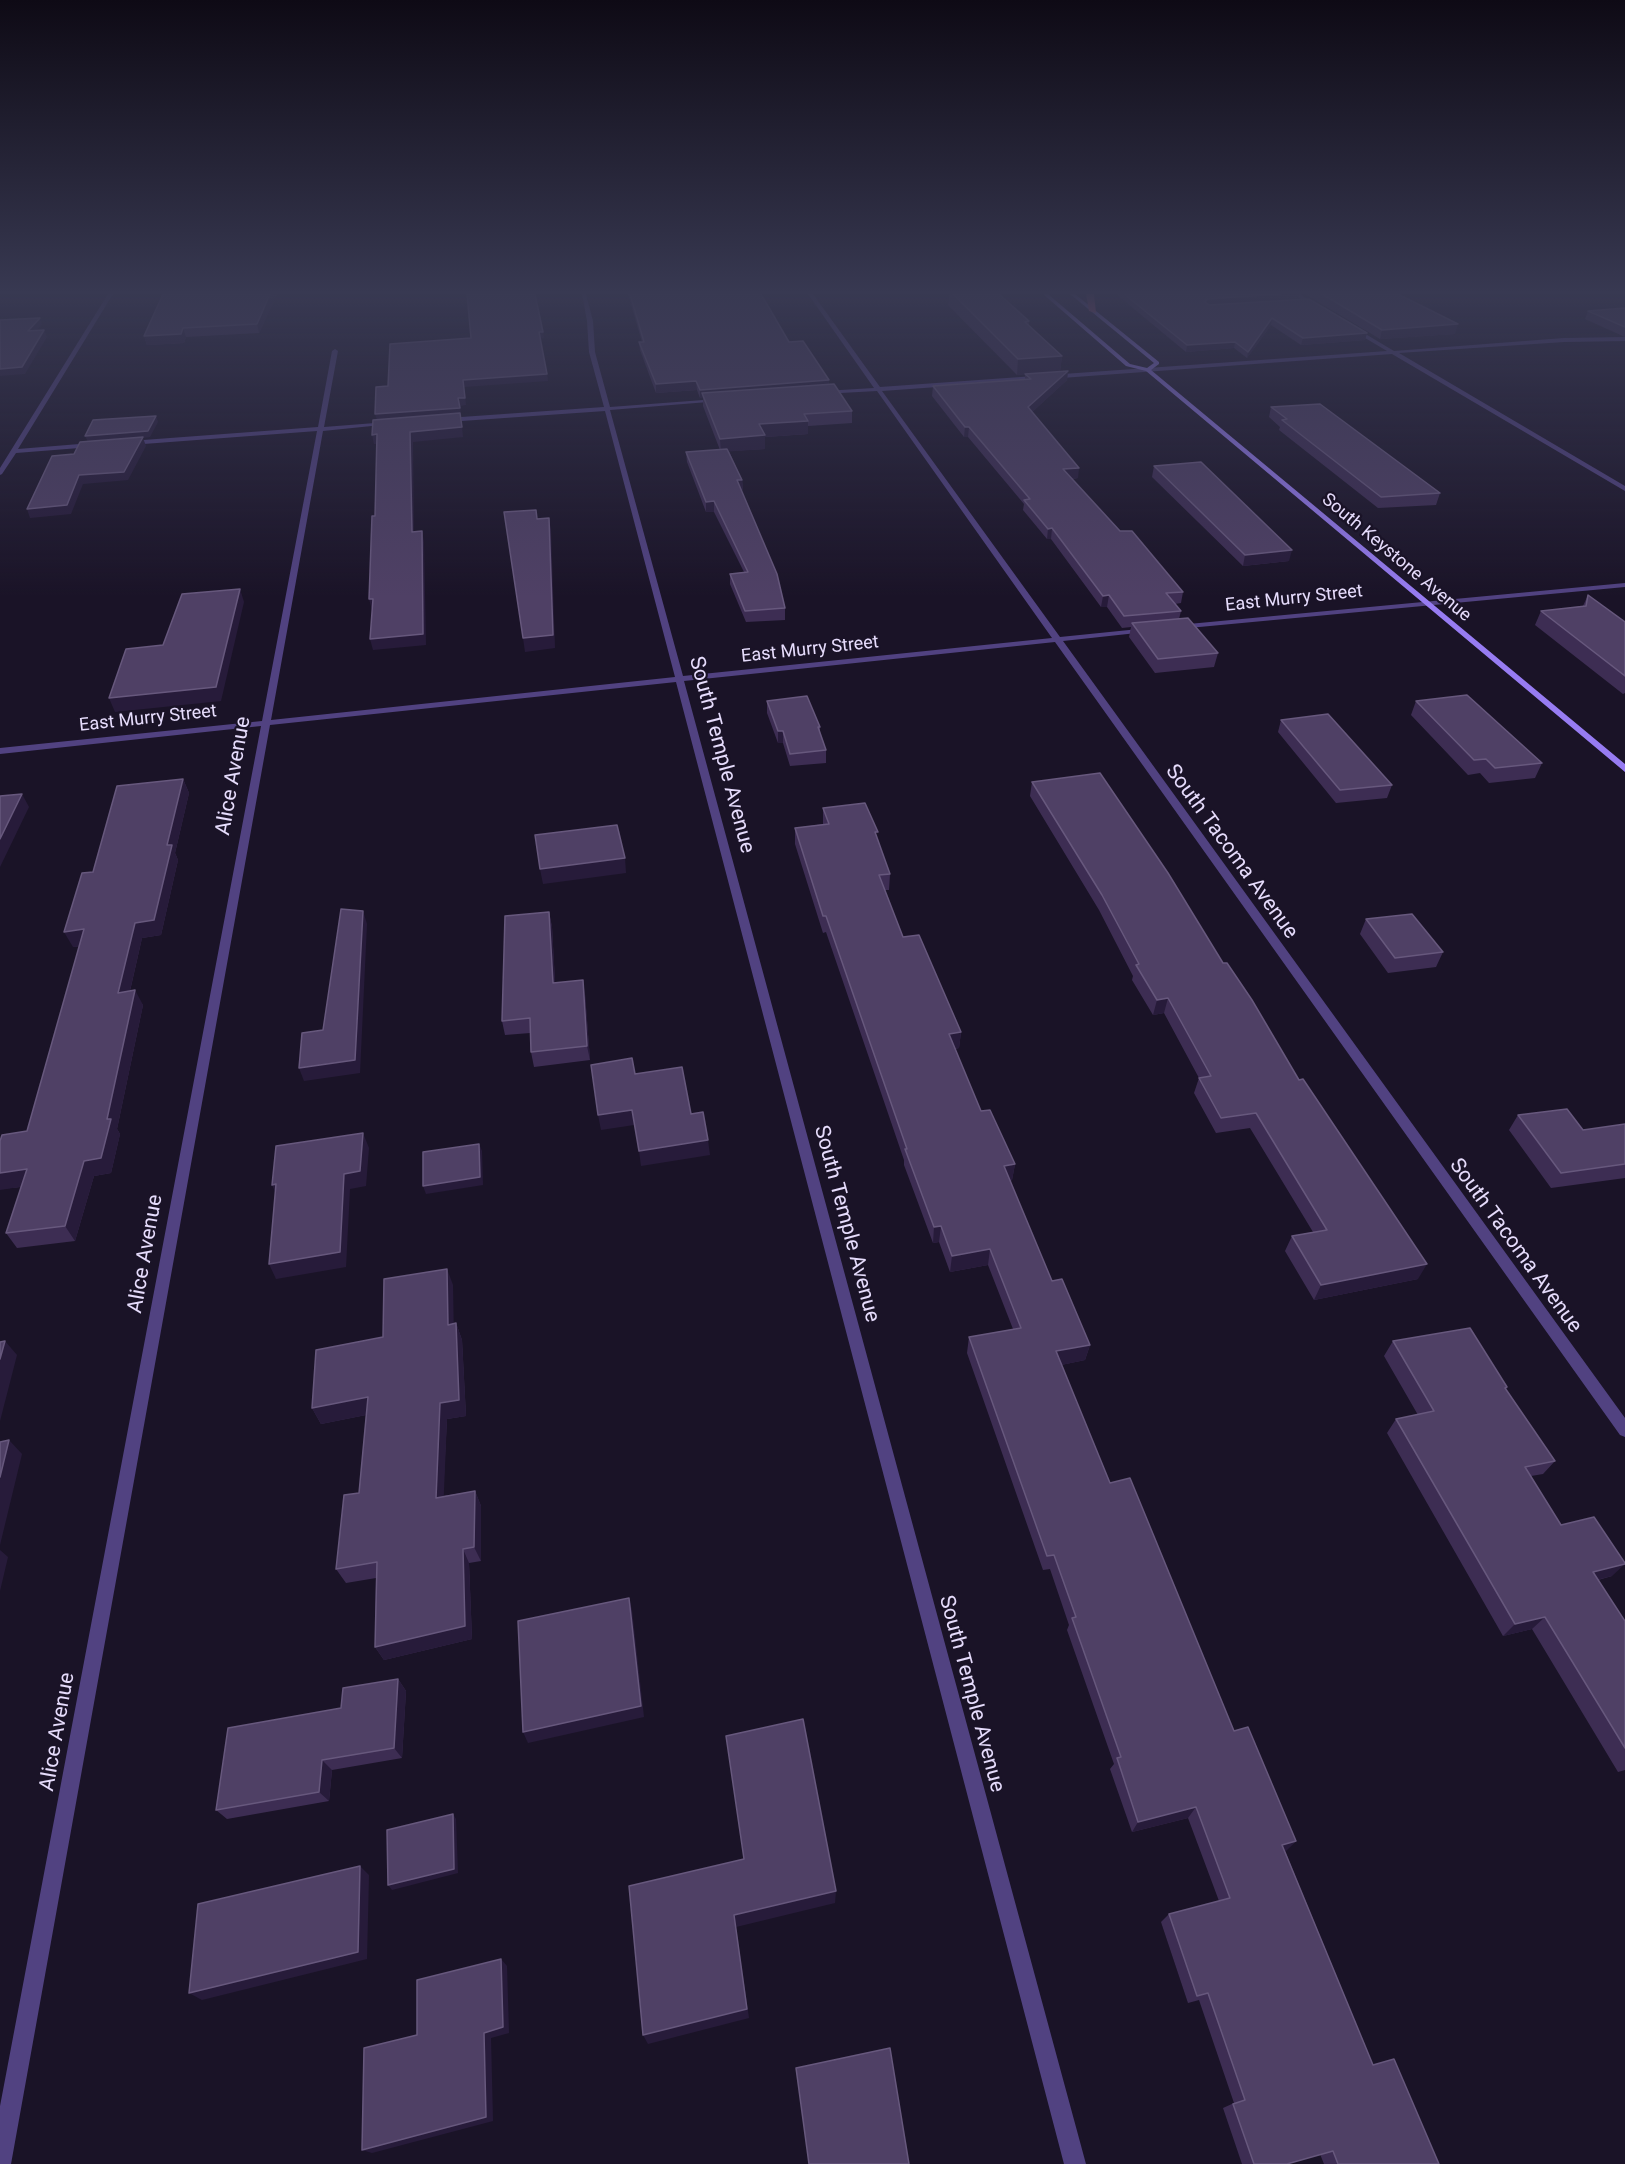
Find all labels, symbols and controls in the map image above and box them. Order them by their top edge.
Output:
street label: South Keystone Avenue [1317,489,1475,627]
street label: East Murry Street [1224,581,1364,617]
street label: East Murry Street [740,632,880,668]
street label: South Temple Avenue [683,654,759,856]
street label: East Murry Street [78,701,218,737]
street label: Alice Avenue [211,715,257,837]
street label: South Tacoma Avenue [1159,760,1303,944]
street label: South Temple Avenue [808,1123,884,1325]
street label: South Tacoma Avenue [1443,1154,1587,1338]
street label: Alice Avenue [123,1193,169,1315]
street label: South Temple Avenue [933,1593,1009,1795]
street label: Alice Avenue [35,1671,81,1793]

